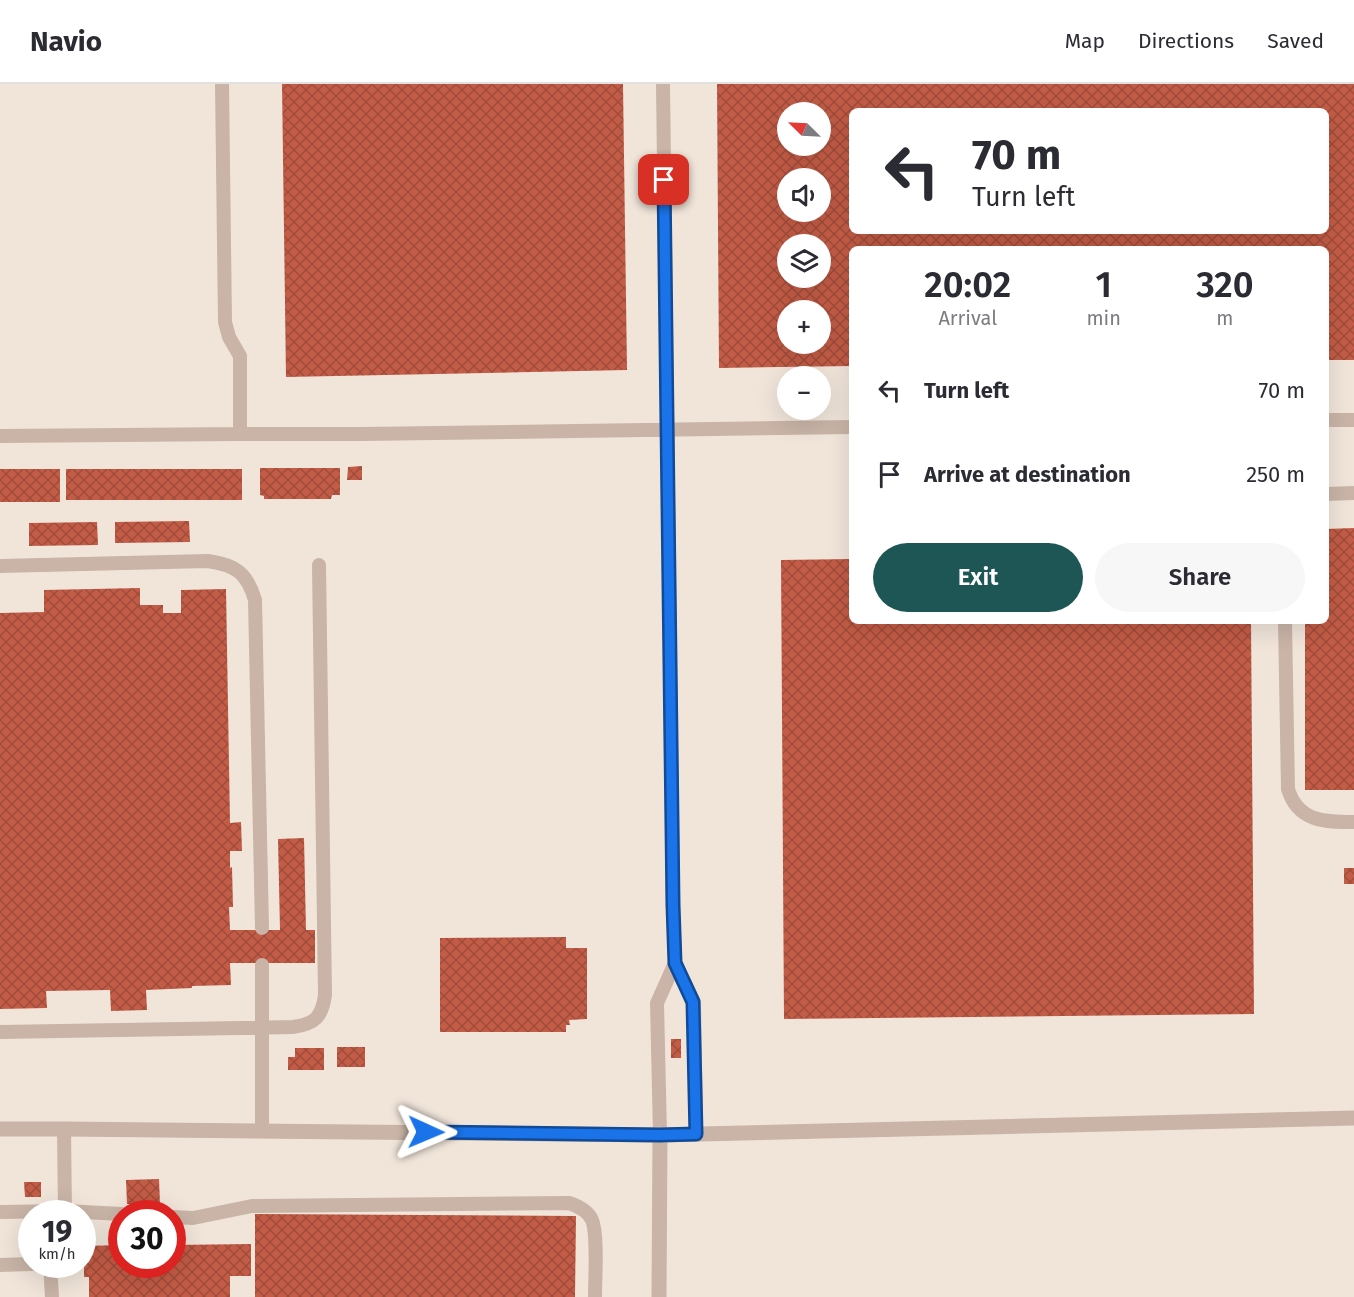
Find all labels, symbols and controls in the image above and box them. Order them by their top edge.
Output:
text: Navio [30,25,102,58]
text: Map [1065,28,1105,54]
text: Directions [1138,28,1234,54]
text: Saved [1267,28,1324,54]
north arrow [777,102,831,156]
map controls [777,102,831,420]
text: 70 m [972,130,1061,180]
icon: left [873,132,951,210]
pin [638,154,689,205]
icon: arrive [647,163,680,196]
button: sound [777,168,831,222]
text: Turn left [972,181,1075,213]
button: layers [777,234,831,288]
text: 20:02 [924,263,1011,307]
text: 1 [1095,263,1112,307]
text: 320 [1196,263,1254,307]
button: + [777,300,831,354]
text: Arrival [938,306,997,330]
text: min [1086,306,1121,330]
text: m [1216,306,1233,330]
button: − [777,366,831,420]
icon: left [873,374,906,407]
text: Turn left [924,377,1009,404]
text: 70 m [1259,377,1305,404]
icon: arrive [873,458,906,491]
text: Arrive at destination [924,461,1131,488]
text: 250 m [1246,461,1305,488]
button: Exit [873,543,1083,612]
button: Share [1095,543,1305,612]
position arrow [394,1100,458,1164]
speed limit sign: 30 [108,1200,186,1278]
text: 19 [42,1214,72,1250]
text: km/h [38,1245,76,1263]

